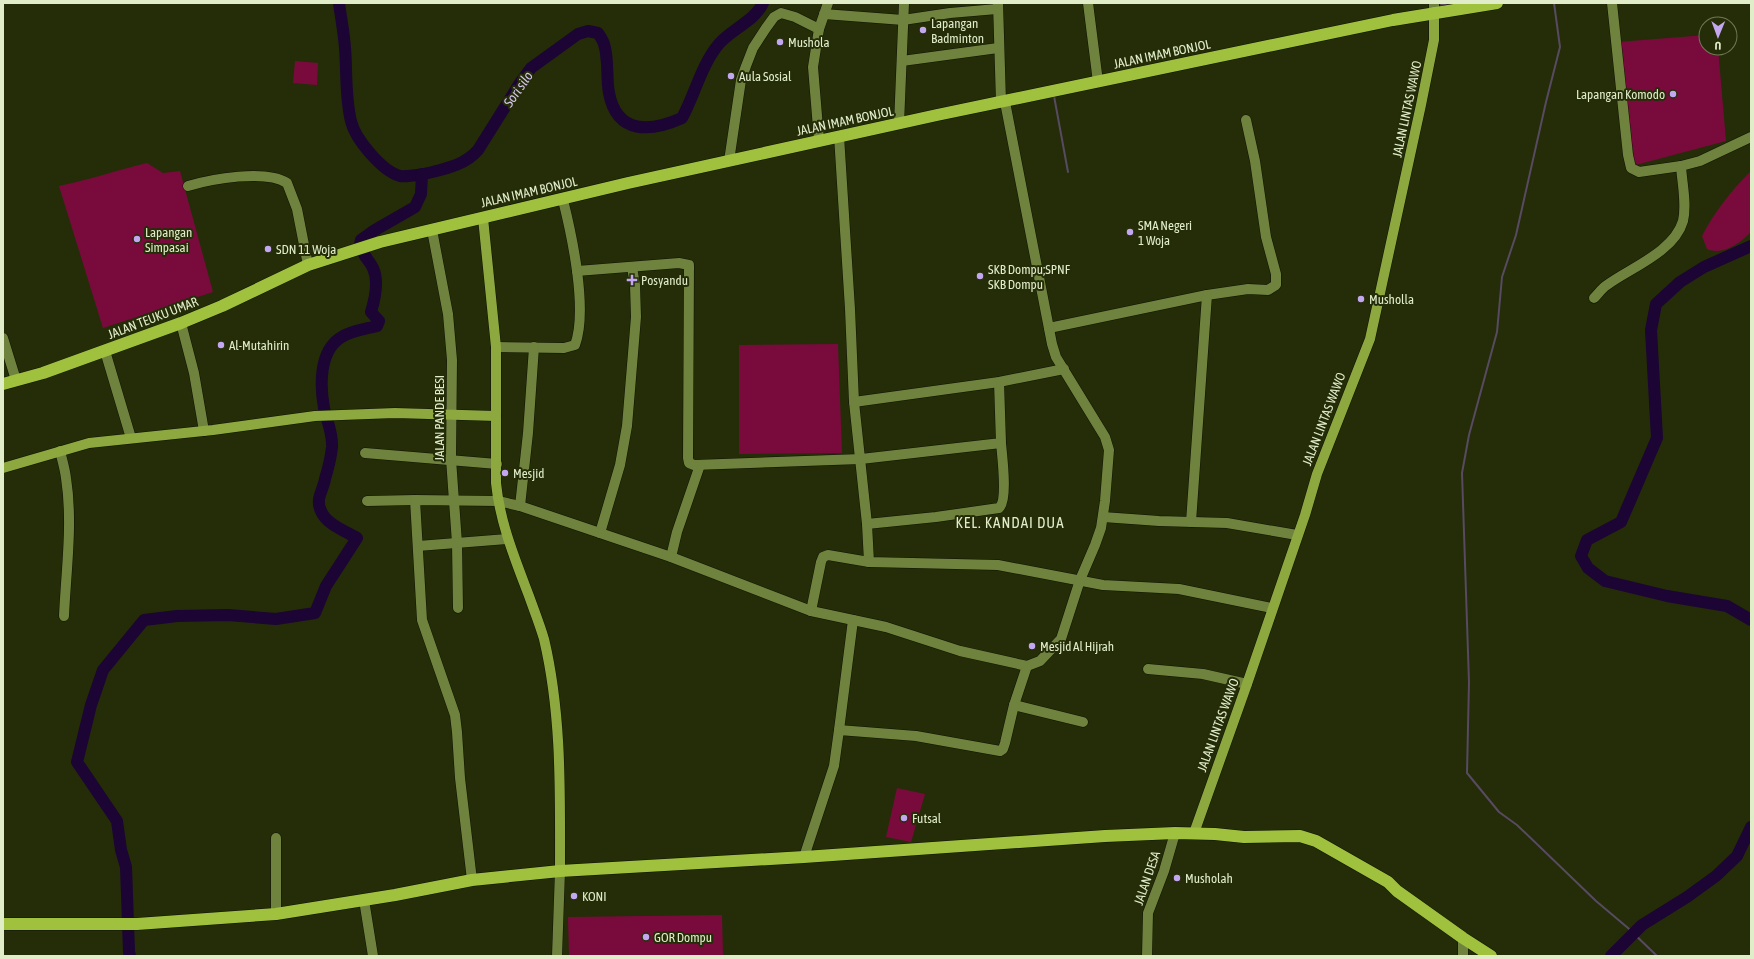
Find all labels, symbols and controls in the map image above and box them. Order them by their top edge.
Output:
place label: Lapangan Badminton [931,16,984,46]
north arrow [1698,16,1738,56]
marker: Lapangan Badminton [918,25,928,35]
place label: Mushola [788,35,829,50]
street label: JALAN IMAM BONJOL [1112,36,1212,72]
marker: Mushola [775,37,785,47]
text: U [1714,40,1721,52]
street label: JALAN LINTAS WAWO [1389,59,1425,159]
water label: Sori silo [499,68,536,111]
place label: Aula Sosial [739,69,792,84]
marker: Aula Sosial [726,71,736,81]
place label: Lapangan Komodo [1576,87,1665,102]
marker: Lapangan Komodo [1668,89,1678,99]
street label: JALAN IMAM BONJOL [795,103,895,139]
street label: JALAN IMAM BONJOL [479,174,579,210]
place label: SMA Negeri 1 Woja [1138,218,1192,248]
place label: Lapangan Simpasai [145,225,192,255]
marker: SMA Negeri 1 Woja [1125,227,1135,237]
marker: Lapangan Simpasai [132,234,142,244]
place label: SDN 11 Woja [276,242,336,257]
marker: SDN 11 Woja [263,244,273,254]
place label: SKB Dompu;SPNF SKB Dompu [988,262,1071,292]
marker: SKB Dompu;SPNF SKB Dompu [975,271,985,281]
place label: Posyandu [641,273,688,288]
marker: Posyandu [626,274,638,286]
place label: Musholla [1369,292,1414,307]
street label: JALAN TEUKU UMAR [106,294,201,342]
marker: Musholla [1356,294,1366,304]
place label: Al-Mutahirin [229,338,289,353]
marker: Al-Mutahirin [216,340,226,350]
street label: JALAN LINTAS WAWO [1299,370,1349,468]
street label: JALAN PANDE BESI [432,375,447,461]
place label: Mesjid [513,466,544,481]
marker: Mesjid [500,468,510,478]
district label: KEL. KANDAI DUA [955,514,1065,531]
place label: Mesjid Al Hijrah [1040,639,1114,654]
marker: Mesjid Al Hijrah [1027,641,1037,651]
street label: JALAN LINTAS WAWO [1194,676,1242,774]
place label: Futsal [912,811,942,826]
marker: Futsal [899,813,909,823]
street label: JALAN DESA [1131,848,1163,907]
place label: Musholah [1185,871,1233,886]
marker: Musholah [1172,873,1182,883]
place label: KONI [582,889,607,904]
marker: KONI [569,891,579,901]
place label: GOR Dompu [654,930,712,945]
marker: GOR Dompu [641,932,651,942]

